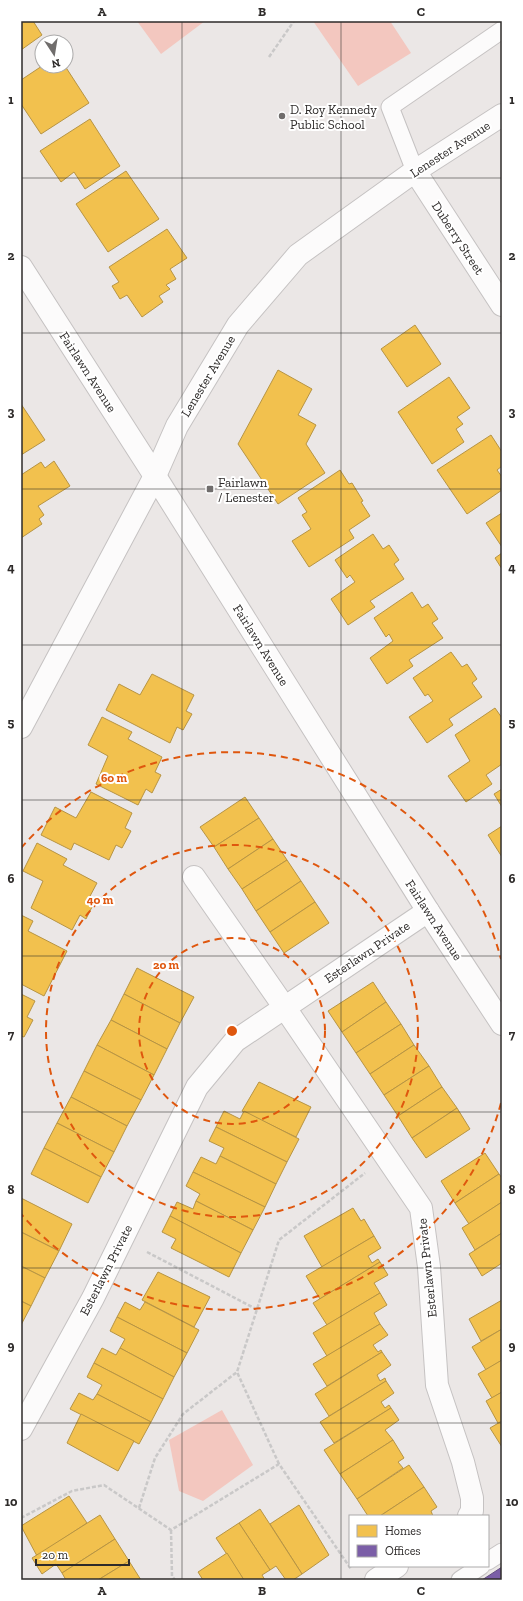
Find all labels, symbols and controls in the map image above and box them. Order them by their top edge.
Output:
text: A [98,4,107,19]
text: B [258,4,266,19]
text: C [417,4,425,19]
north arrow [34,34,74,74]
text: N [50,56,61,71]
text: 1 [8,92,14,107]
text: 1 [509,92,515,107]
place label: D. Roy Kennedy Public School [290,102,377,132]
marker: D. Roy Kennedy Public School [277,111,287,121]
street label: Lenester Avenue [407,118,493,180]
street label: Duberry Street [429,199,487,277]
text: 2 [8,248,15,263]
text: 2 [509,248,516,263]
street label: Fairlawn Avenue [56,329,120,415]
street label: Lenester Avenue [178,333,238,419]
text: 3 [8,404,15,419]
text: 3 [509,404,516,419]
place label: Fairlawn / Lenester [218,475,274,505]
marker: Fairlawn / Lenester [205,484,215,494]
text: 4 [7,560,15,575]
text: 4 [508,560,516,575]
street label: Fairlawn Avenue [230,602,292,688]
text: 5 [8,715,15,730]
text: 5 [509,715,516,730]
text: 60 m [101,771,128,785]
text: 6 [8,871,15,886]
text: 6 [509,871,516,886]
street label: Fairlawn Avenue [402,877,466,963]
text: 40 m [87,893,114,907]
street label: Esterlawn Private [321,918,413,986]
text: 20 m [153,958,180,972]
centre of rings [225,1024,239,1038]
text: 7 [8,1027,15,1042]
text: 7 [509,1027,516,1042]
text: 8 [7,1182,15,1197]
text: 8 [508,1182,516,1197]
street label: Esterlawn Private [414,1218,440,1318]
street label: Esterlawn Private [77,1222,135,1318]
text: 9 [8,1338,15,1353]
text: 9 [509,1338,516,1353]
text: 10 [5,1494,18,1509]
text: 10 [506,1494,519,1509]
legend [349,1515,489,1567]
text: Homes [385,1524,421,1538]
scale bar [36,1541,129,1567]
text: Offices [385,1544,421,1558]
text: 20 m [42,1548,69,1562]
text: A [98,1583,107,1598]
text: B [258,1583,266,1598]
text: C [417,1583,425,1598]

